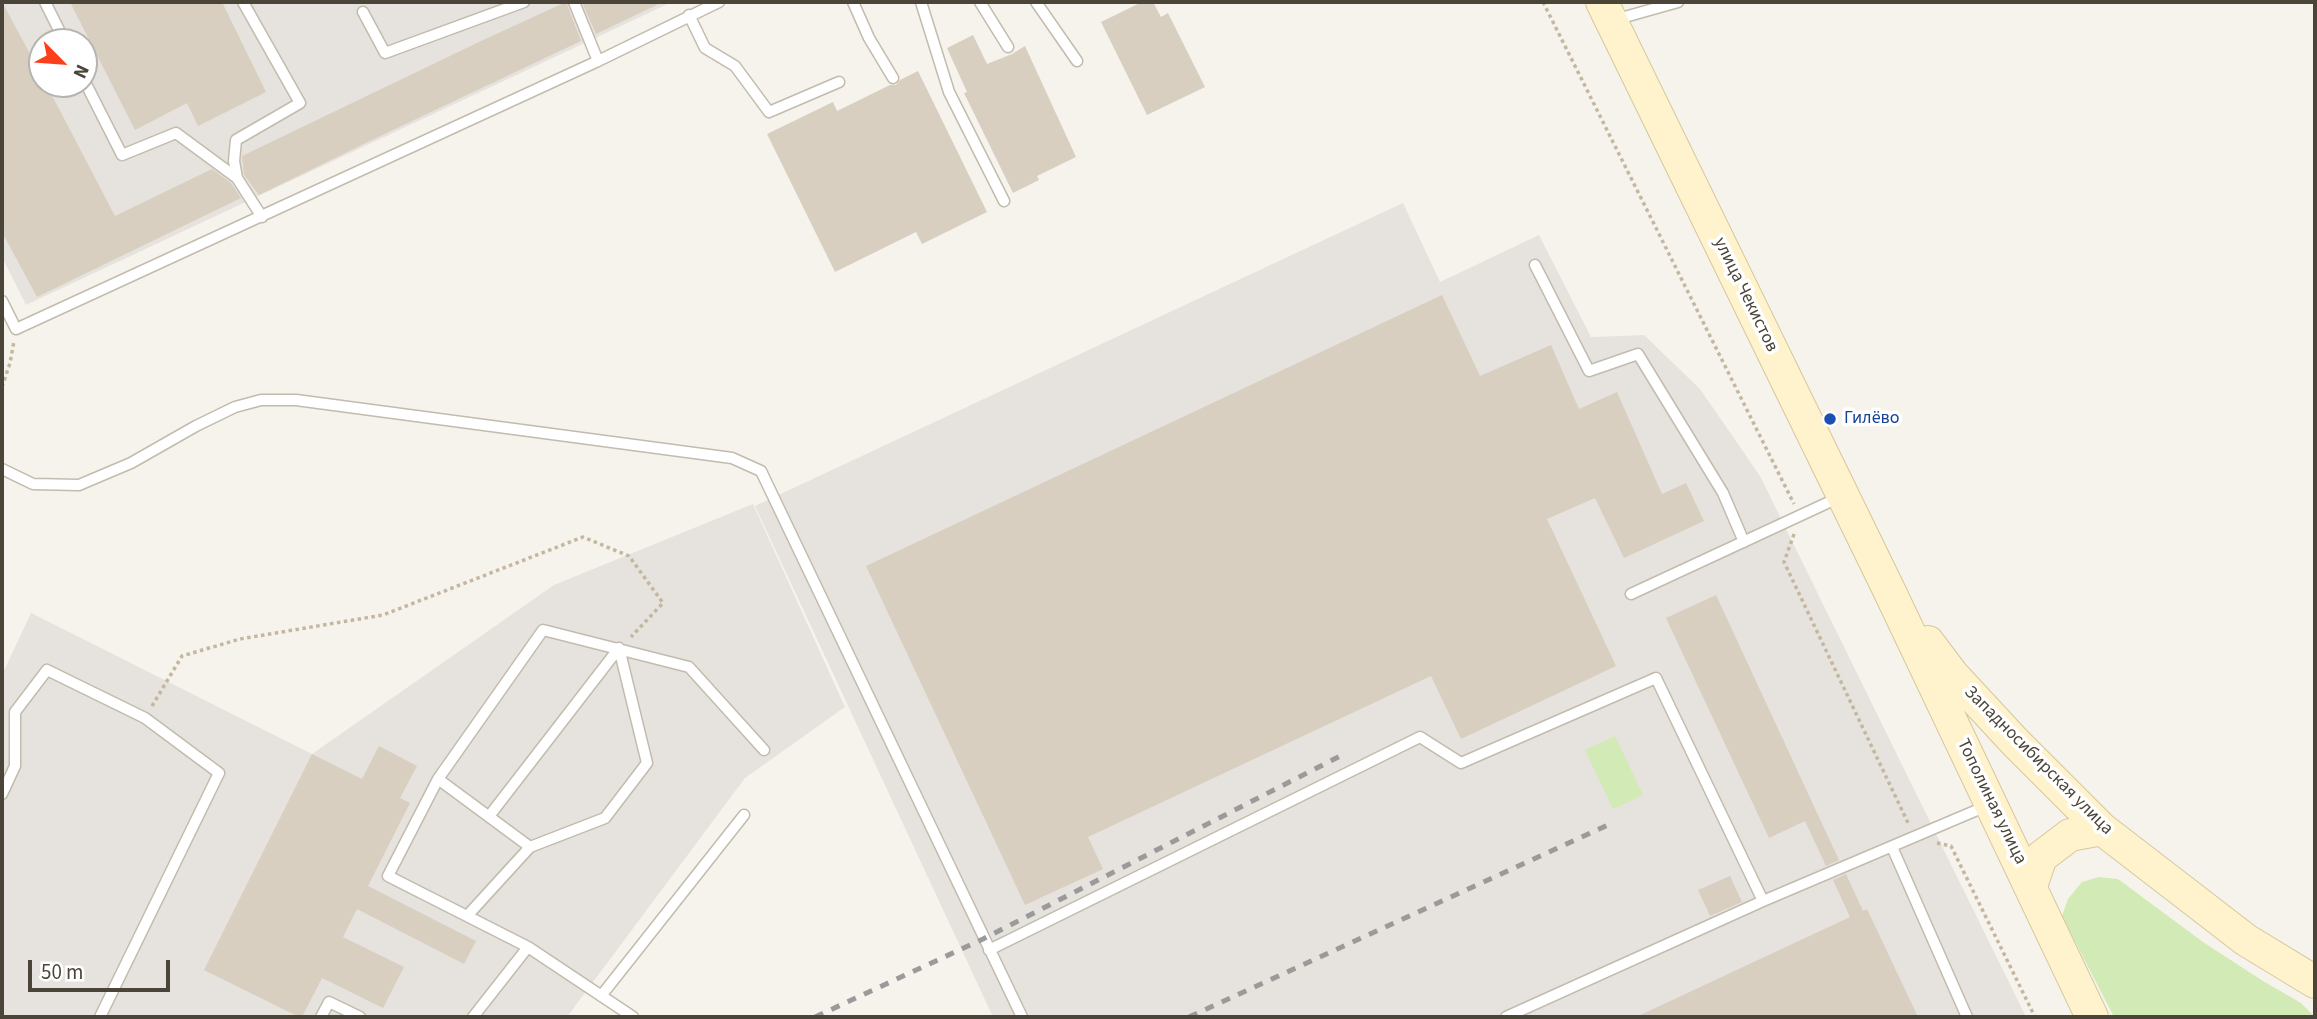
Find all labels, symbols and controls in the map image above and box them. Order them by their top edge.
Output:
north arrow [28,28,98,98]
text: N [66,60,96,83]
street label: улица Чекистов [1708,234,1782,356]
place label: Гилёво [1844,408,1899,430]
marker: Гилёво [1822,411,1838,427]
street label: Западносибирская улица [1959,682,2117,840]
street label: Тополиная улица [1951,736,2031,868]
scale bar [32,946,173,990]
text: 50 m [41,957,83,987]

